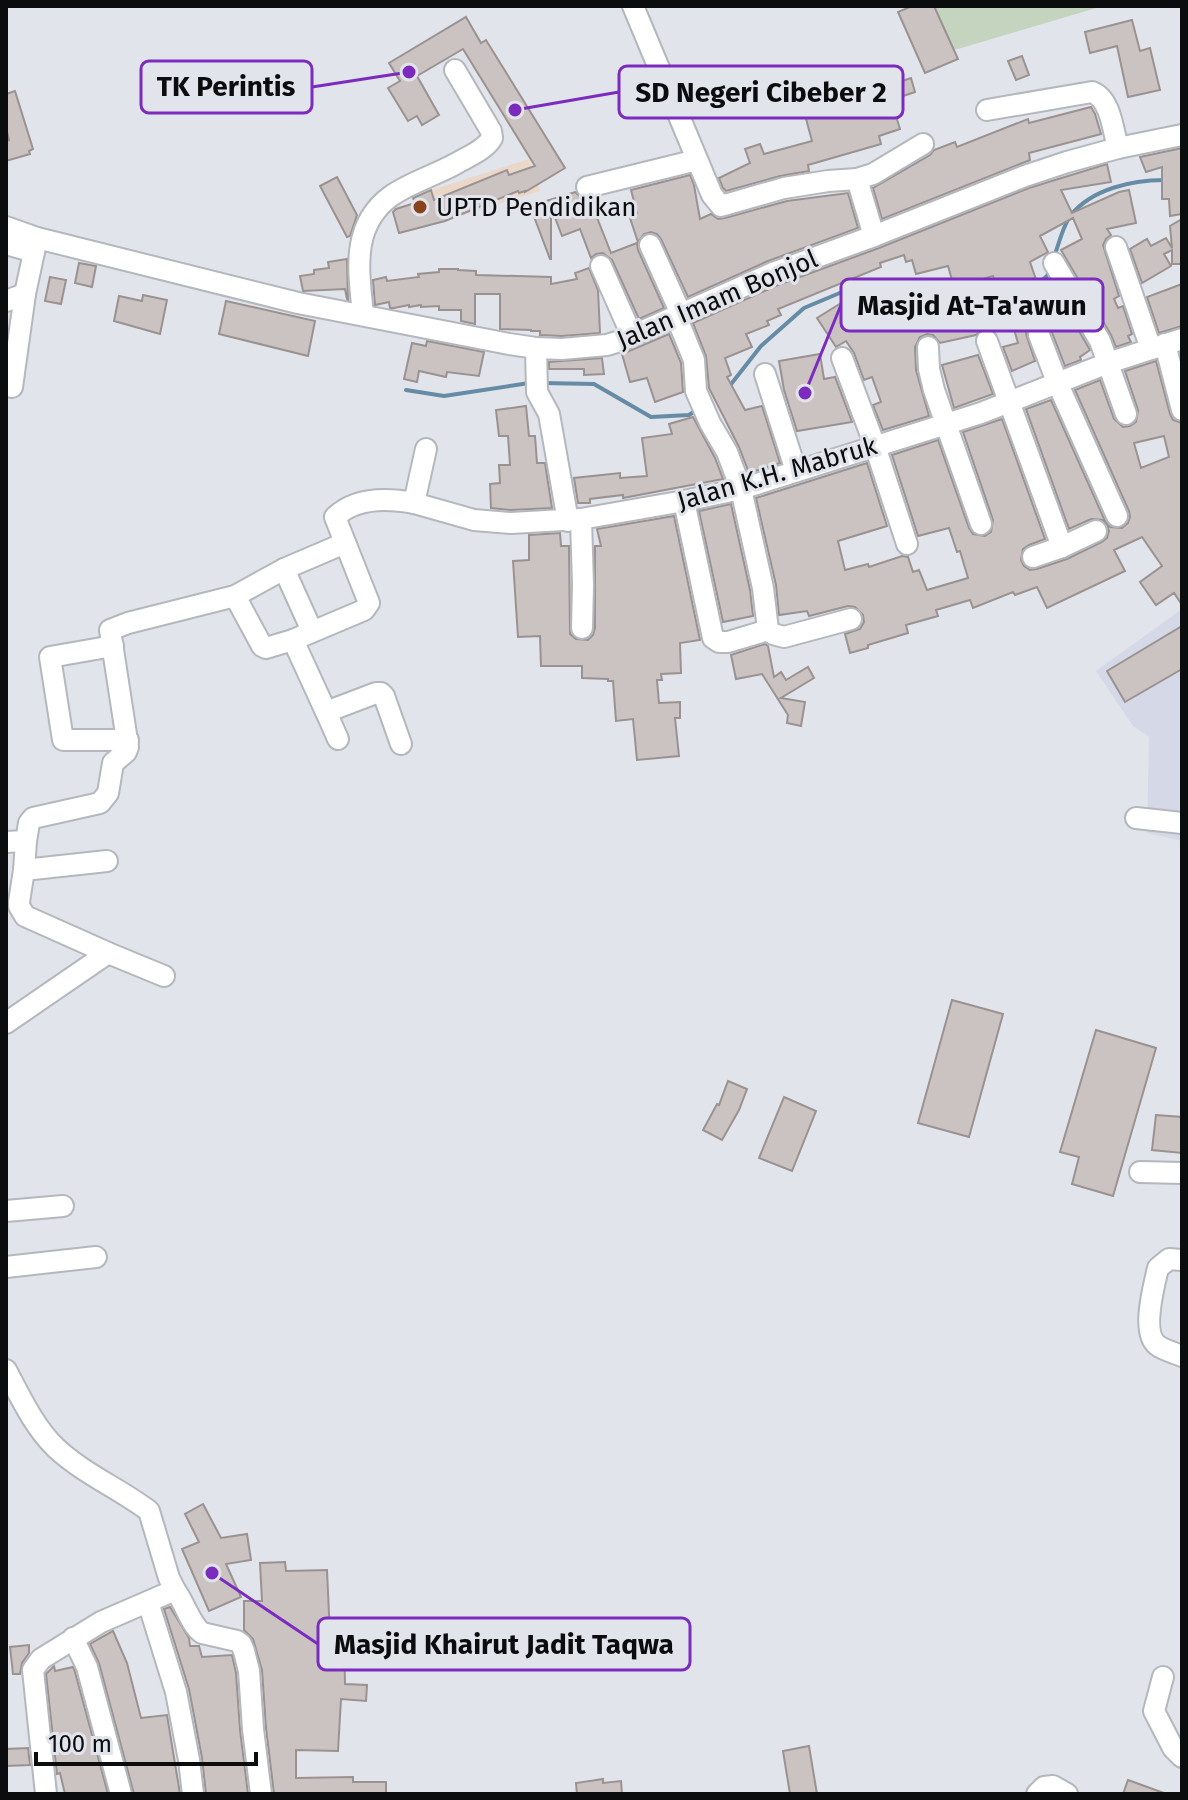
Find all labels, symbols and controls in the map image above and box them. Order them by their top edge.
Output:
callout: TK Perintis [141,61,312,113]
callout: SD Negeri Cibeber 2 [619,66,903,118]
text: TK Perintis [157,70,295,103]
text: SD Negeri Cibeber 2 [635,76,887,109]
place label: UPTD Pendidikan [436,192,637,223]
marker: UPTD Pendidikan [411,198,429,216]
street label: Jalan Imam Bonjol [612,243,823,356]
callout: Masjid At-Ta'awun [841,279,1103,331]
text: Masjid At-Ta'awun [857,289,1087,322]
street label: Jalan K.H. Mabruk [674,430,881,517]
callout: Masjid Khairut Jadit Taqwa [318,1618,690,1670]
text: Masjid Khairut Jadit Taqwa [334,1628,674,1661]
scale bar [36,1716,256,1766]
text: 100 m [48,1730,112,1758]

